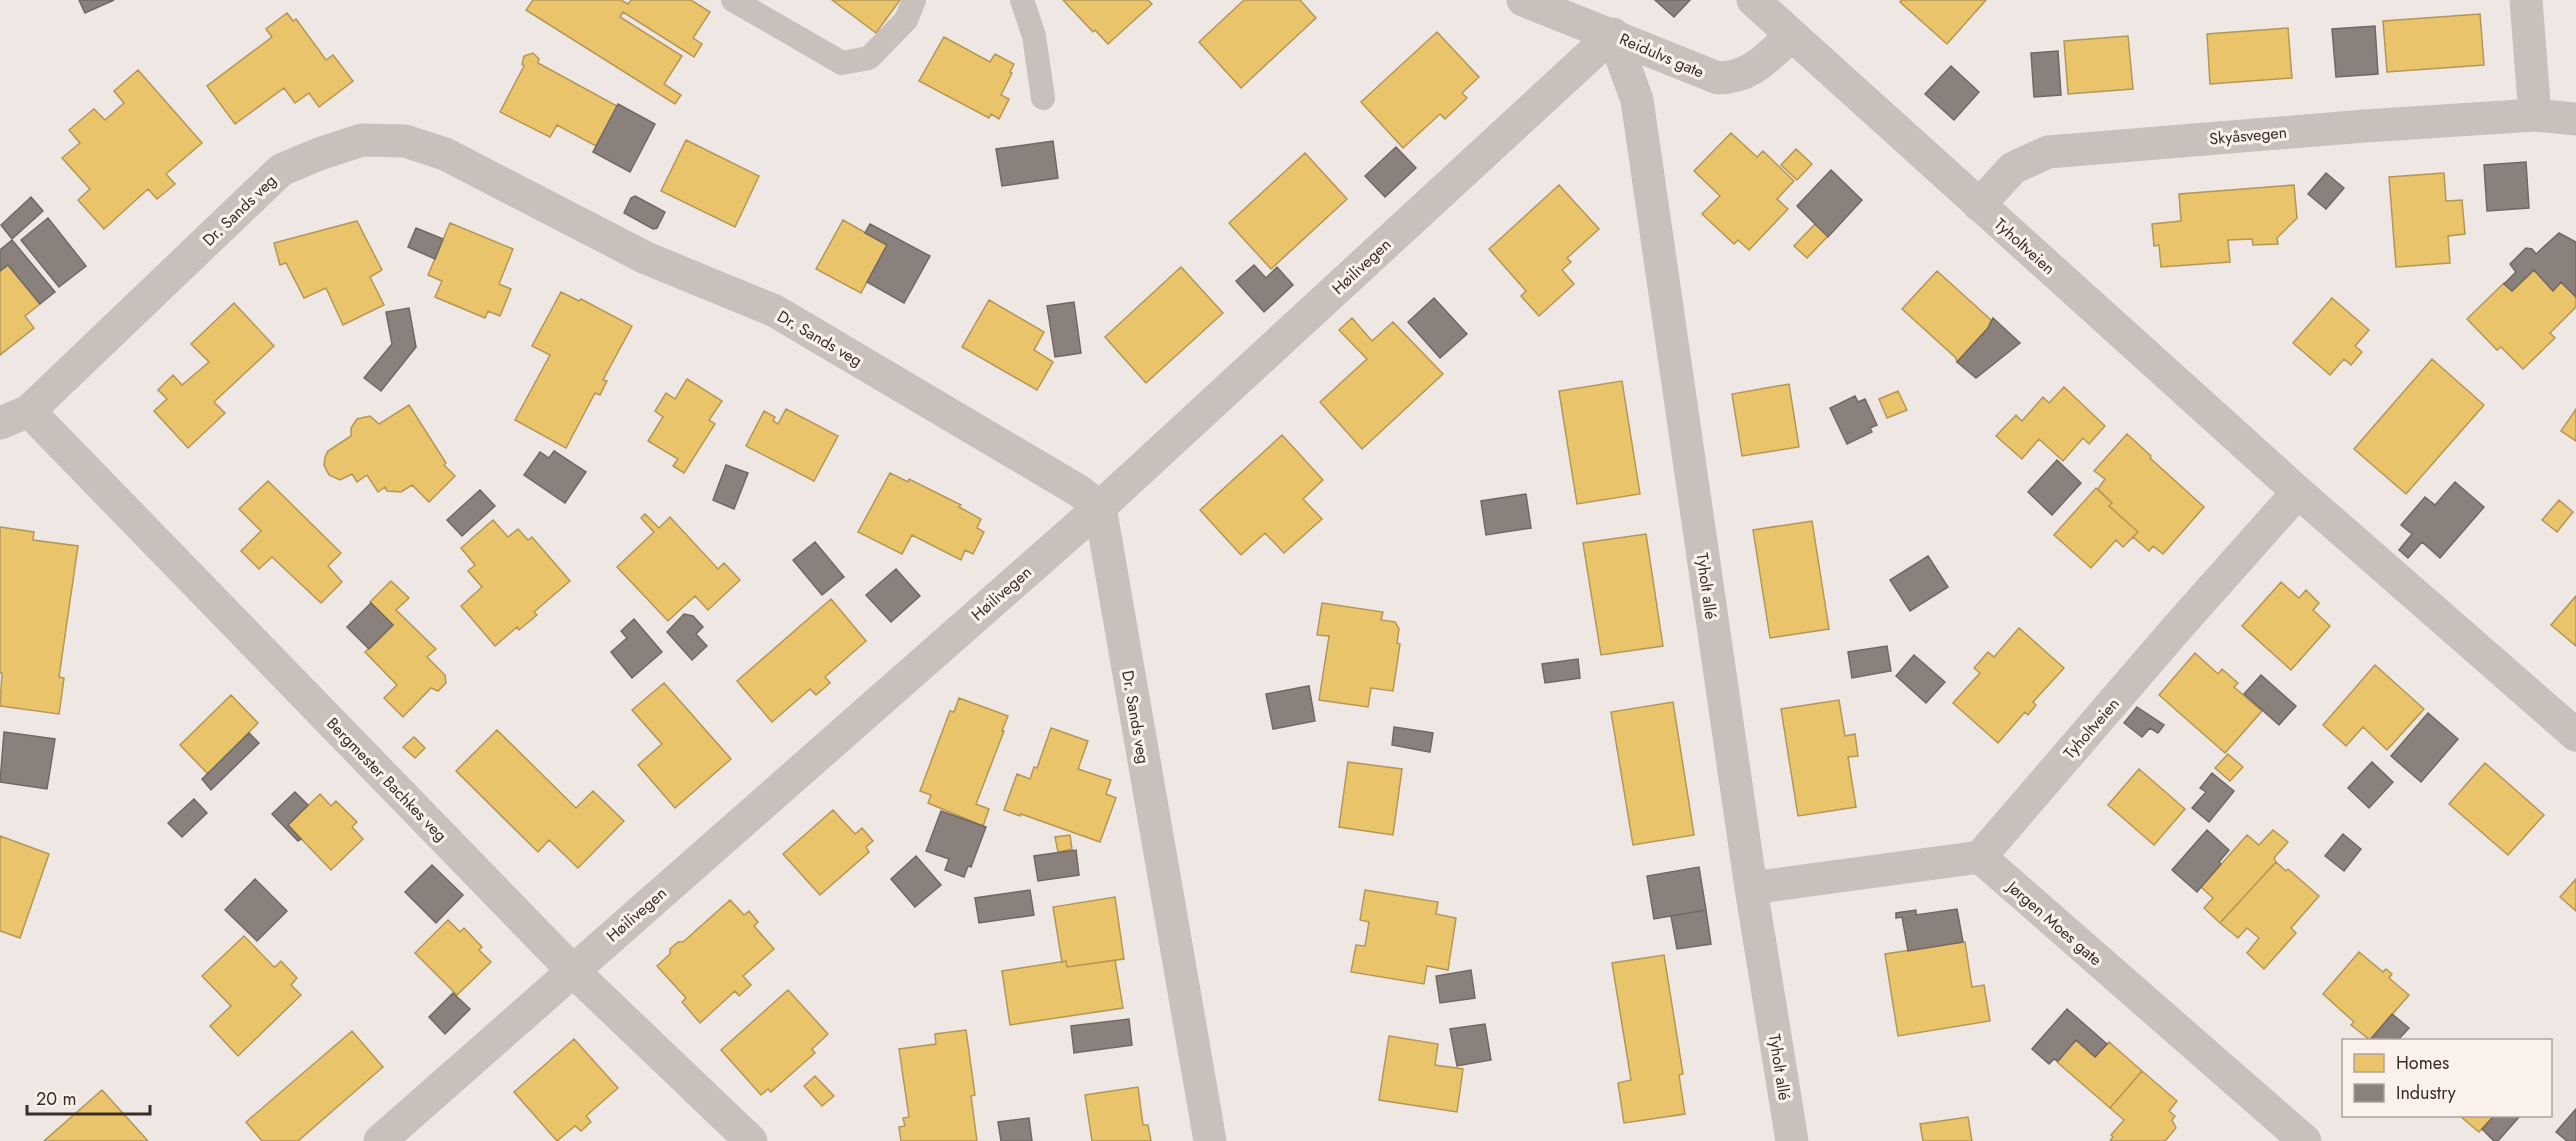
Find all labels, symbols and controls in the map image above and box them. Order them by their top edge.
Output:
street label: Reidulvs gate [1616,27,1708,84]
street label: Skyåsvegen [2208,121,2288,150]
street label: Dr. Sands veg [197,169,281,251]
street label: Tyholtveien [1989,213,2060,280]
street label: Høilivegen [1327,233,1396,300]
street label: Dr. Sands veg [773,305,866,372]
street label: Tyholt allé [1690,551,1723,621]
street label: Høilivegen [966,561,1036,626]
street label: Dr. Sands veg [1116,669,1155,766]
street label: Tyholtveien [2058,693,2124,764]
street label: Bergmester Bachkes veg [321,712,452,846]
street label: Jørgen Moes gate [2001,875,2107,971]
street label: Høilivegen [601,882,671,947]
street label: Tyholt allé [1763,1032,1796,1102]
legend [2342,1039,2552,1117]
text: Homes [2396,1050,2449,1076]
scale bar [27,1078,150,1116]
text: Industry [2396,1080,2456,1106]
text: 20 m [36,1086,76,1112]

